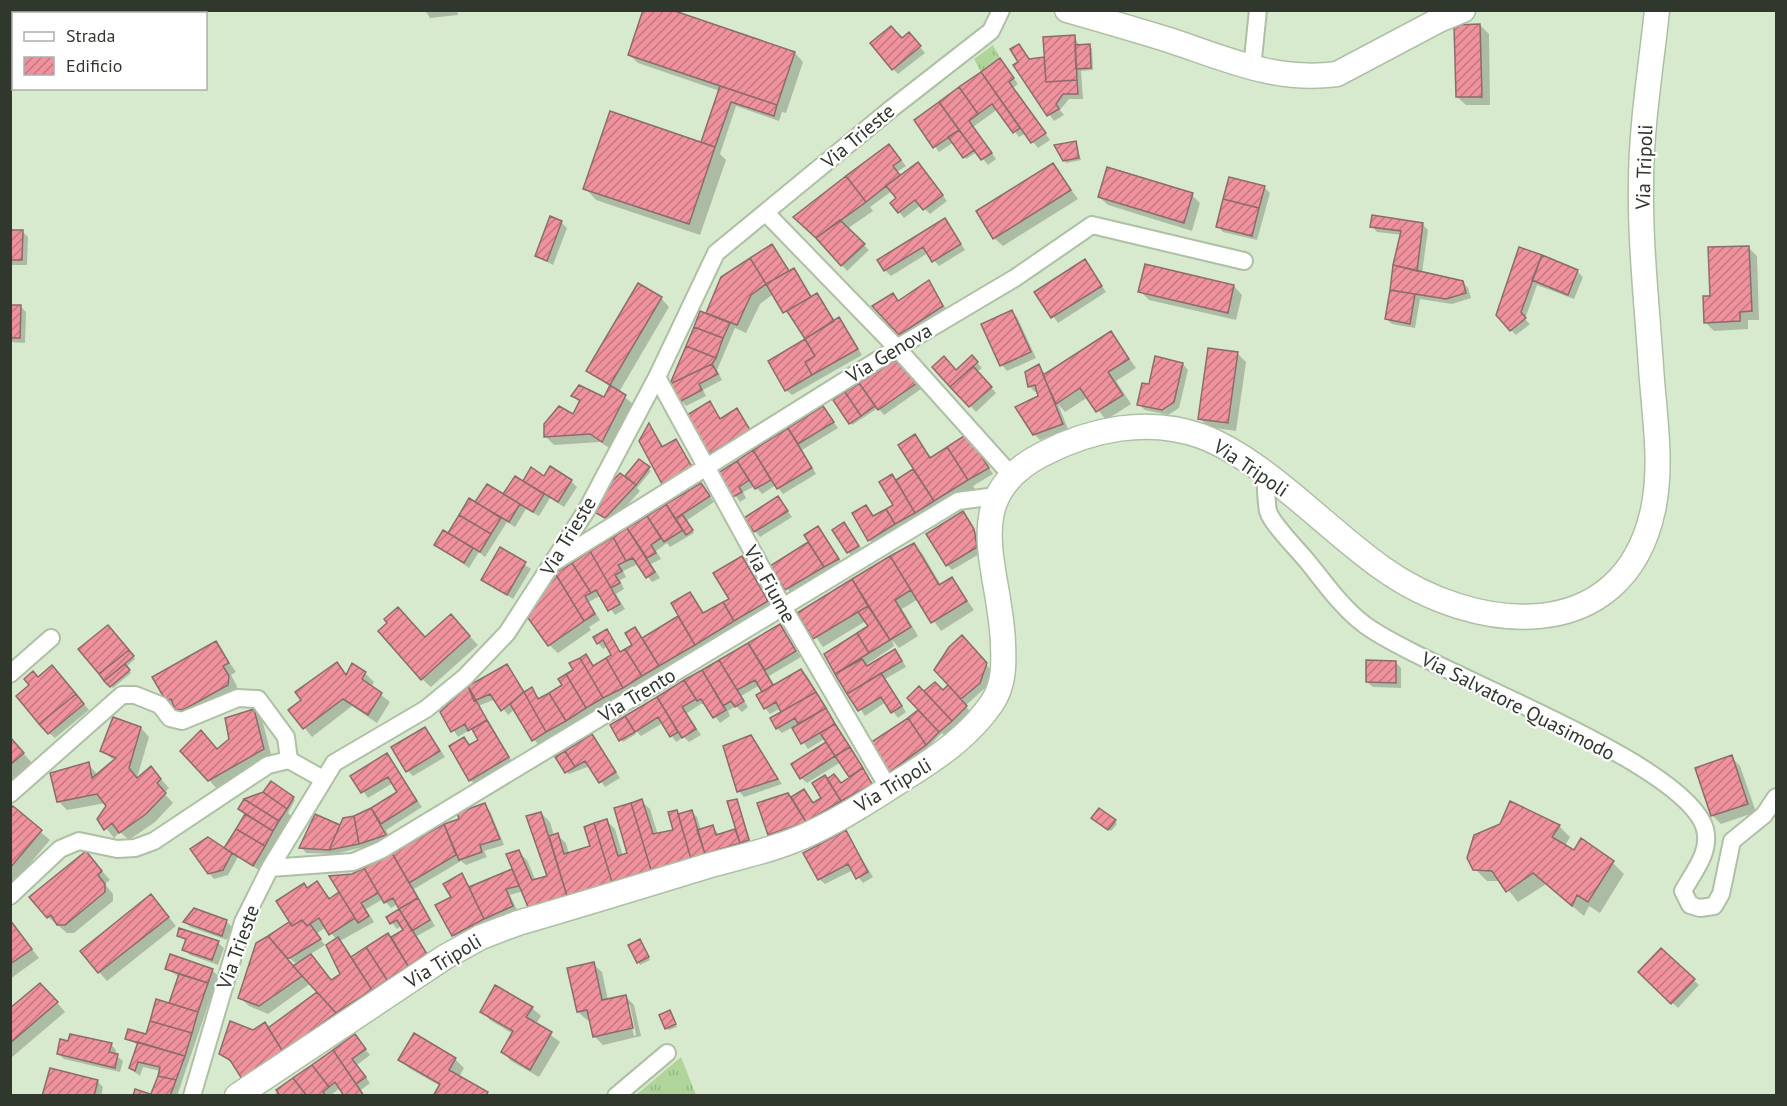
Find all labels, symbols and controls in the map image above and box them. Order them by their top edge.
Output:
legend [12,12,207,90]
text: Strada [66,24,115,47]
text: Edificio [66,54,122,77]
street label: Via Trieste [815,98,900,175]
street label: Via Tripoli [1629,124,1658,211]
street label: Via Genova [841,317,937,389]
street label: Via Tripoli [1208,433,1294,503]
street label: Via Trieste [534,492,602,581]
street label: Via Fiume [738,540,802,627]
street label: Via Salvatore Quasimodo [1416,645,1619,766]
street label: Via Trento [593,662,680,729]
street label: Via Tripoli [849,752,936,819]
street label: Via Trieste [210,901,265,994]
street label: Via Tripoli [399,928,486,995]

